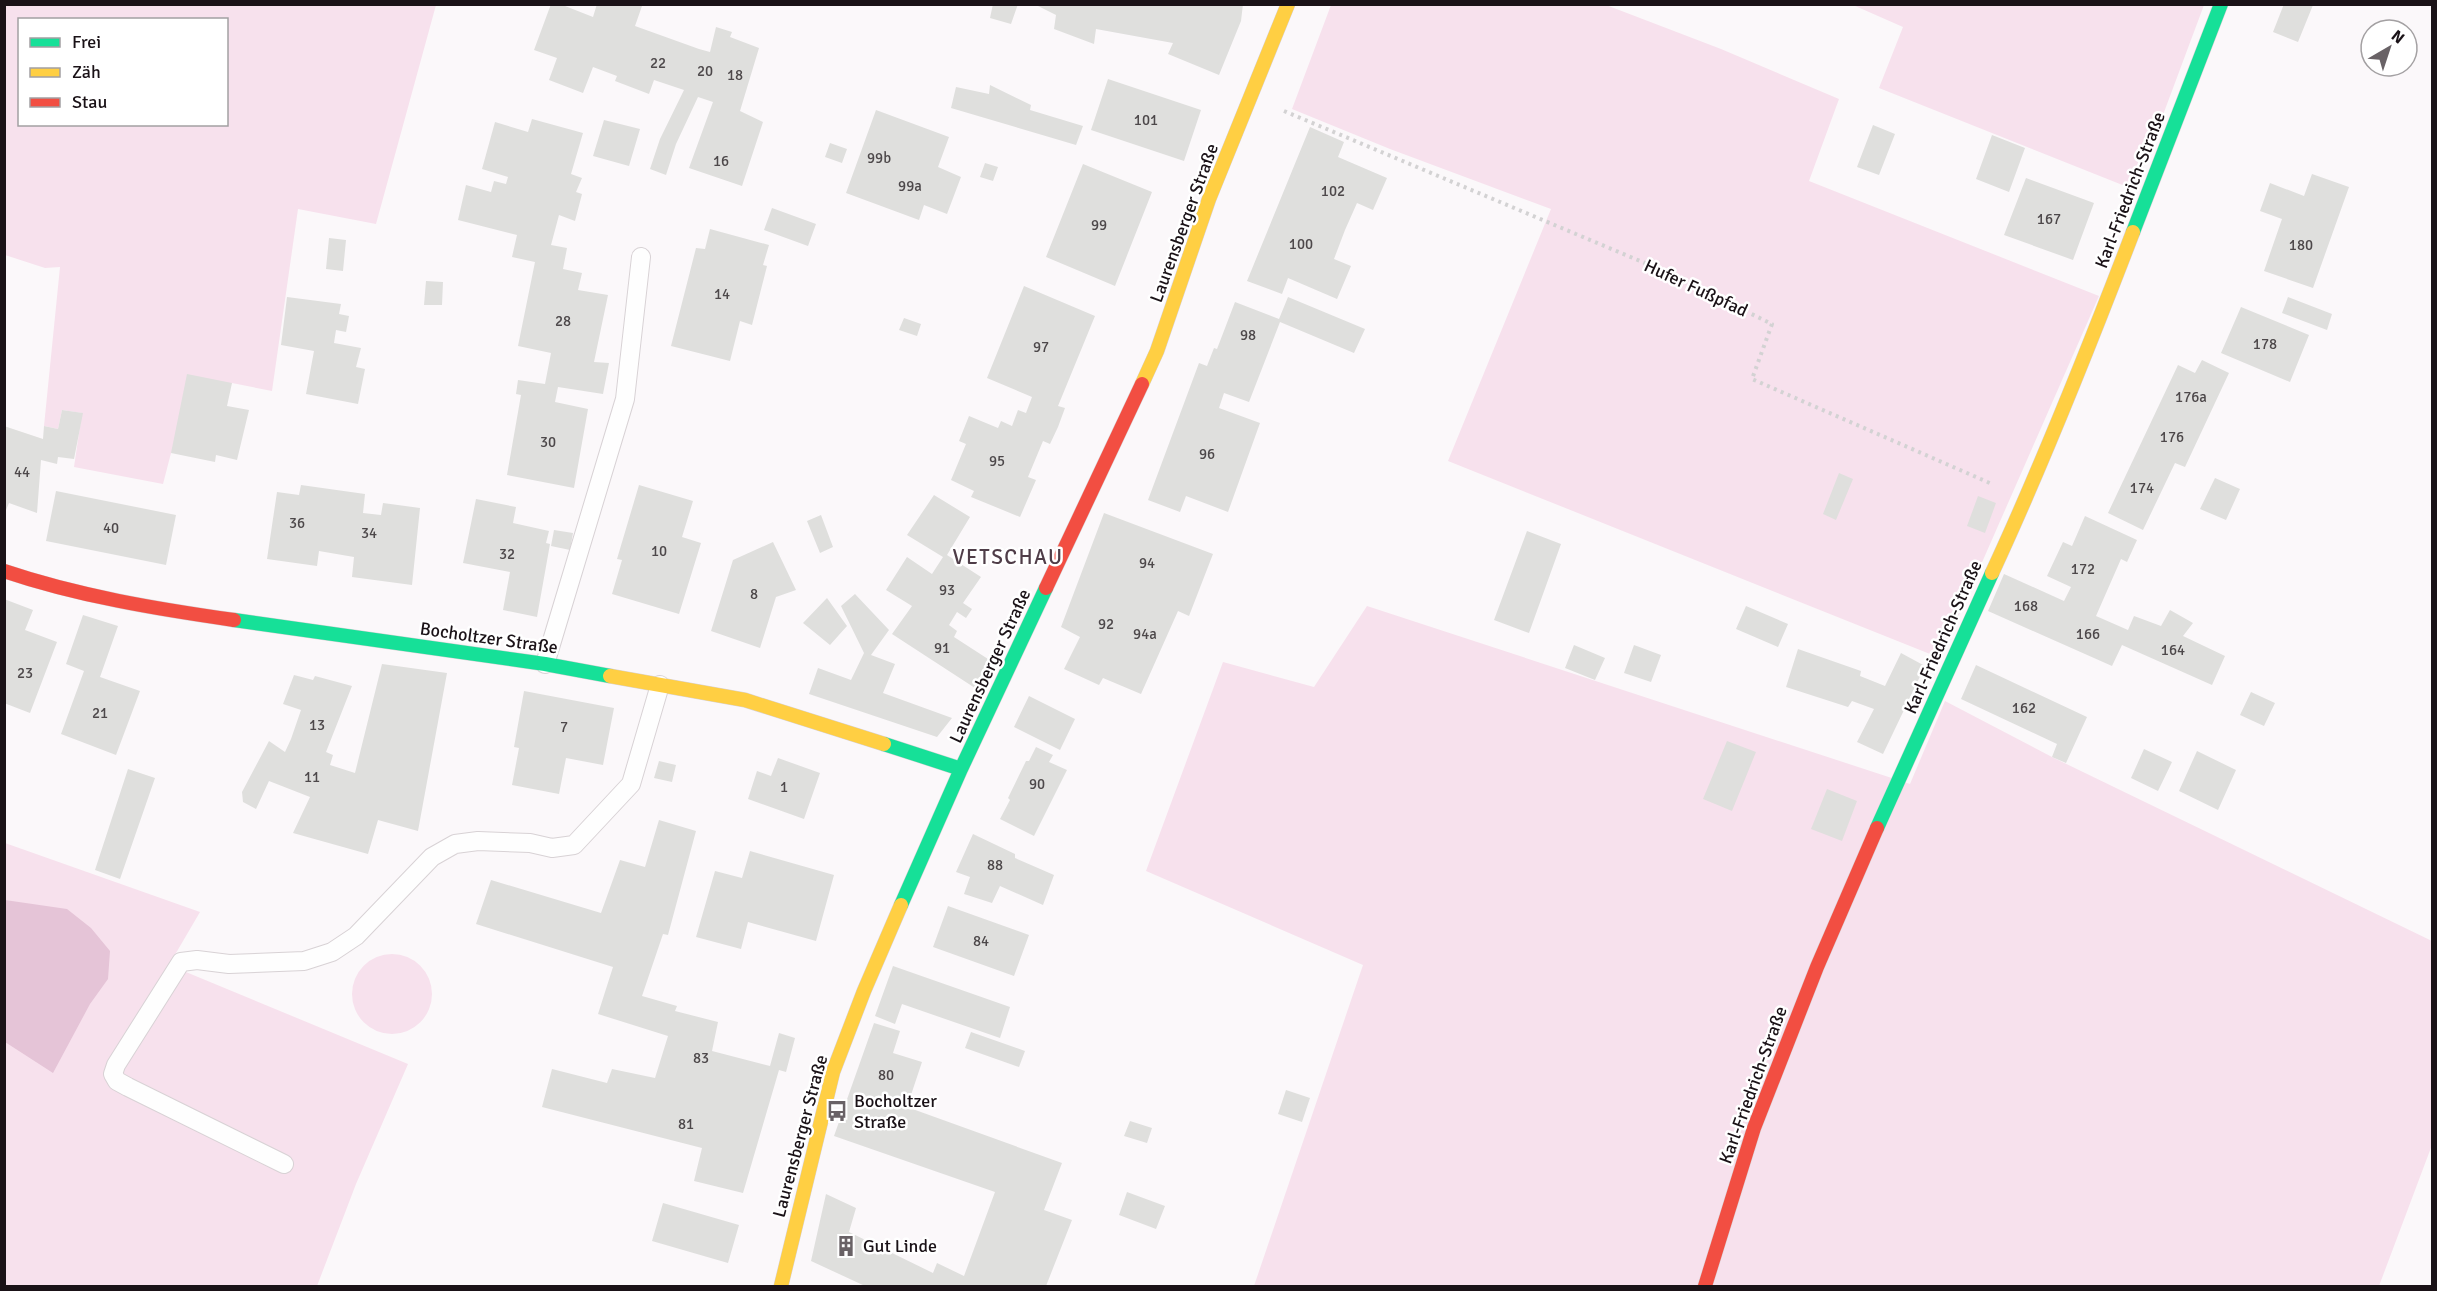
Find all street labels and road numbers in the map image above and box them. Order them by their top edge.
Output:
street label: Karl-Friedrich-Straße [2090,109,2170,271]
street label: Laurensberger Straße [1145,141,1223,305]
street label: Hufer Fußpfad [1641,254,1751,322]
street label: Karl-Friedrich-Straße [1899,557,1987,717]
street label: Laurensberger Straße [945,585,1035,747]
street label: Bocholtzer Straße [419,617,559,659]
street label: Karl-Friedrich-Straße [1714,1003,1792,1167]
street label: Laurensberger Straße [768,1052,832,1220]

